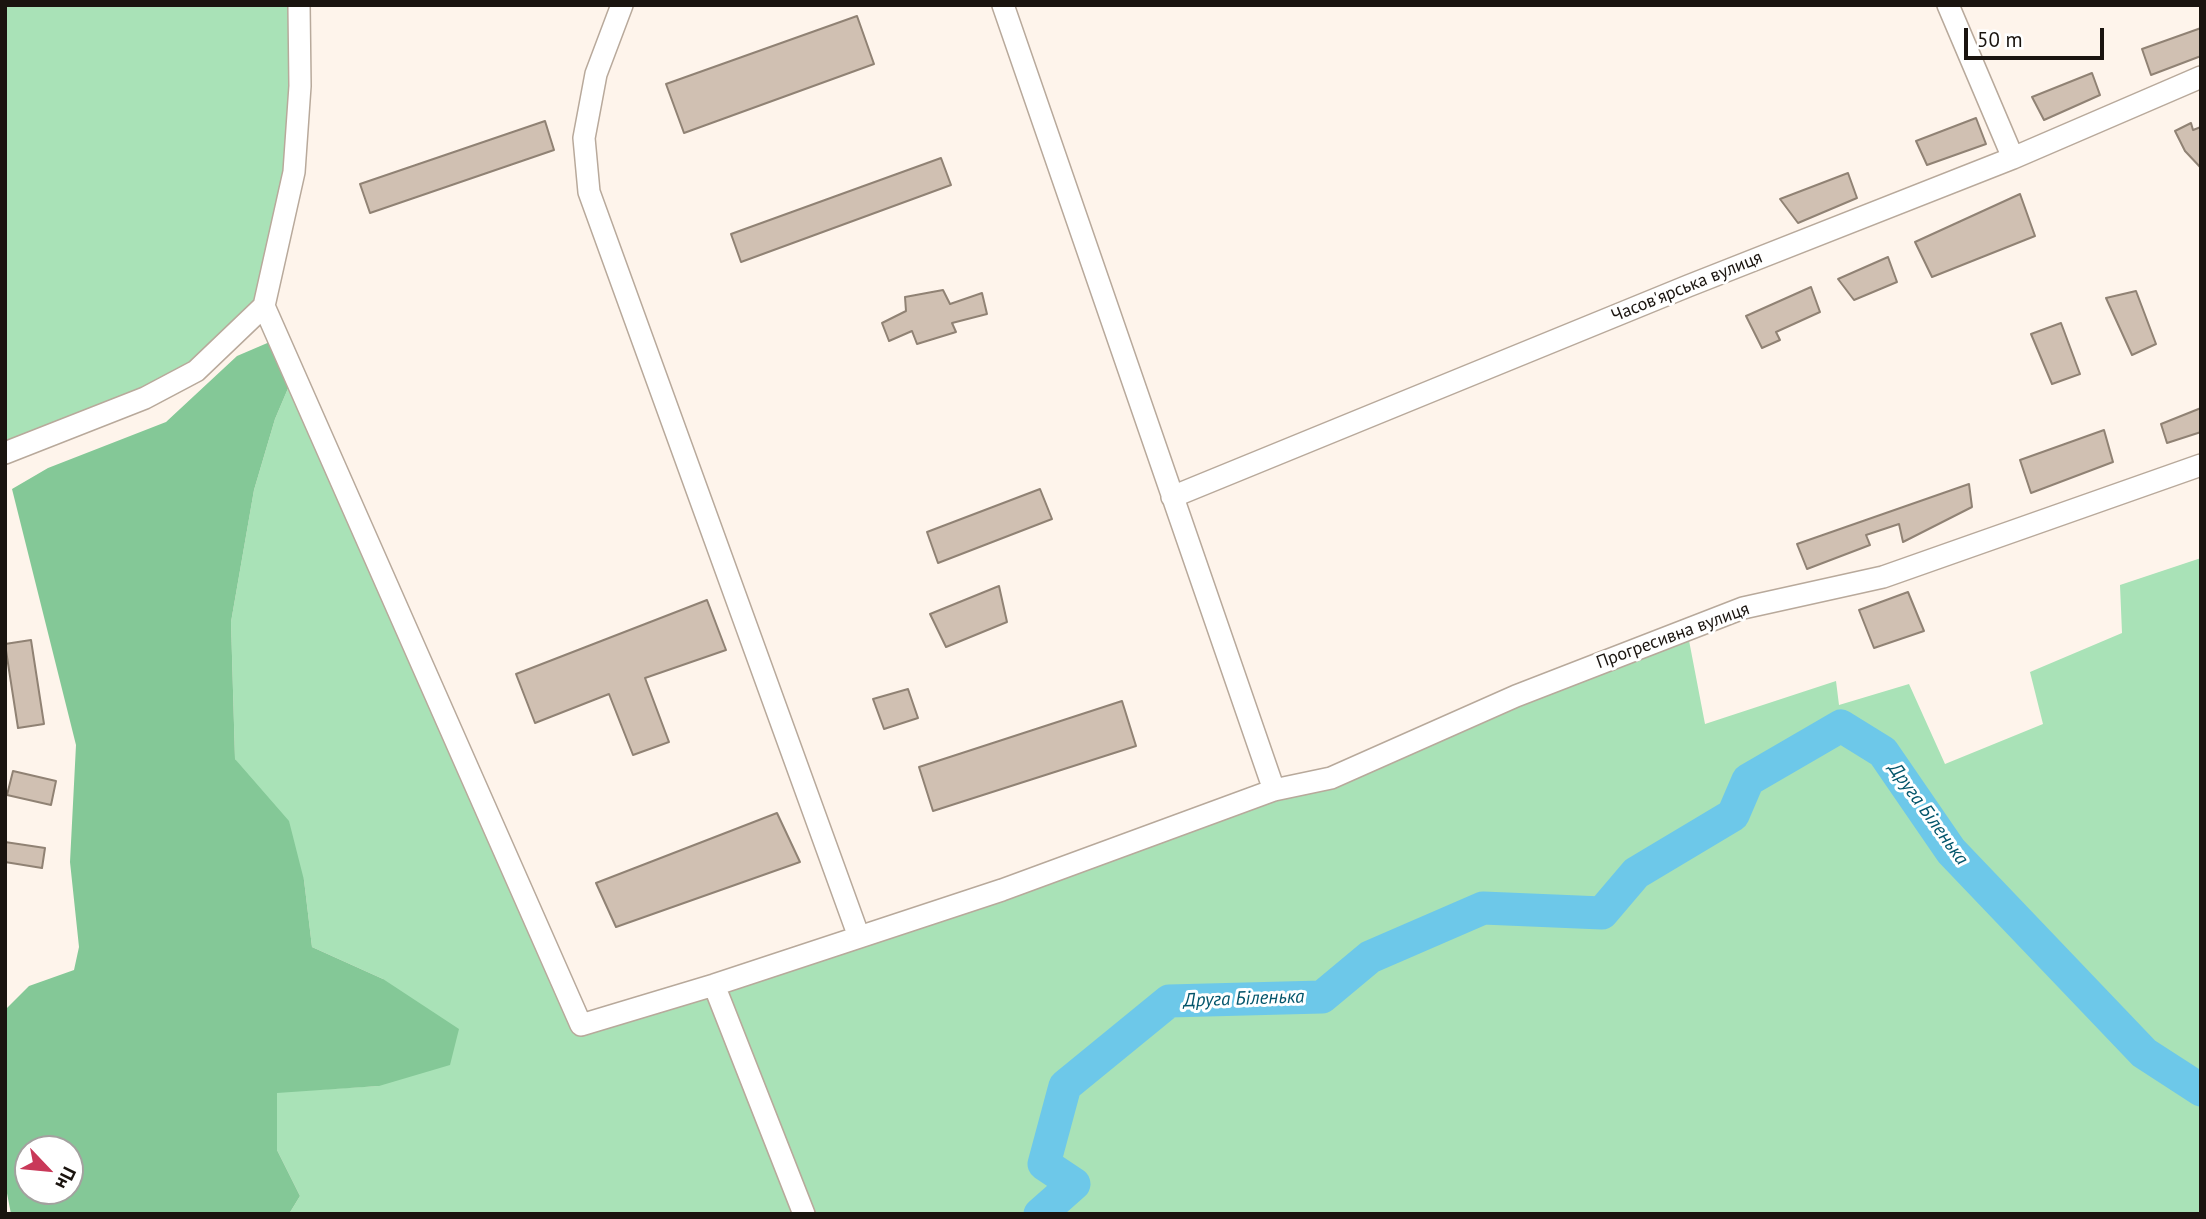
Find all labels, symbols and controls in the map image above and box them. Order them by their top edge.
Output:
scale bar [1968,14,2108,58]
text: 50 m [1977,26,2023,53]
street label: Часов'ярська вулиця [1608,247,1766,327]
street label: Прогресивна вулиця [1593,598,1753,674]
water label: Друга Біленька [1883,758,1973,870]
water label: Друга Біленька [1183,985,1305,1013]
north arrow [14,1135,84,1205]
text: Пн [50,1163,82,1194]

